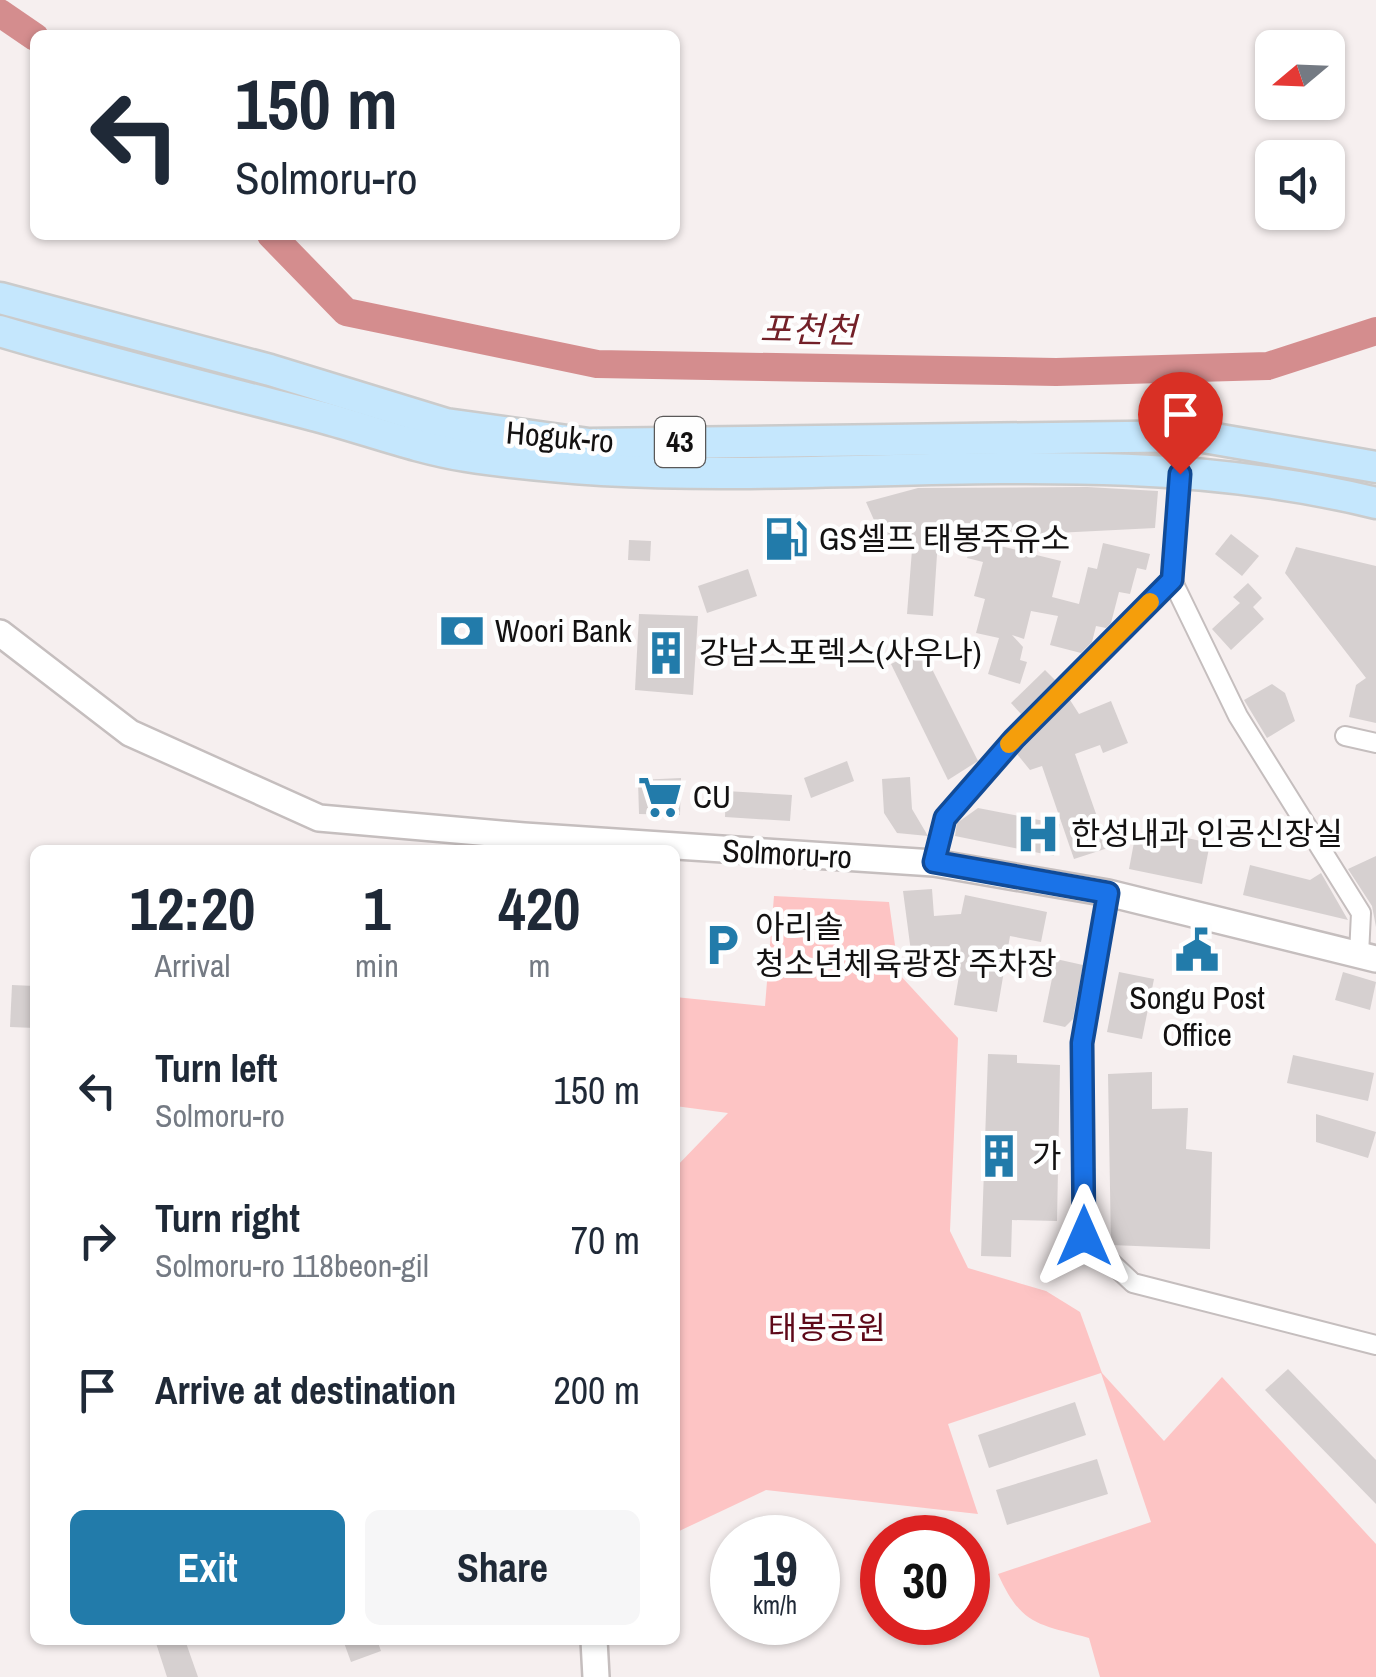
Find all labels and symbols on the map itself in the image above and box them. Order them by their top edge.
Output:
north arrow [1255,30,1345,120]
water label: 포천천 [759,305,861,354]
pin [1138,372,1223,475]
street label: Hoguk-ro [504,410,616,463]
road number: 43 [655,417,705,467]
fuel station icon: GS셀프 태봉주유소 [762,515,810,563]
place label: GS셀프 태봉주유소 [819,517,1070,560]
bank icon: Woori Bank [438,607,486,655]
place label: Woori Bank [495,609,633,652]
building icon: 강남스포렉스(사우나) [642,629,690,677]
place label: 강남스포렉스(사우나) [699,631,981,674]
supermarket icon: CU [636,773,684,821]
place label: CU [693,775,731,818]
hospital icon: 한성내과 인공신장실 [1014,810,1062,858]
place label: 한성내과 인공신장실 [1071,812,1343,855]
street label: Solmoru-ro [721,829,853,878]
place label: 아리솔 청소년체육광장 주차장 [755,905,1057,985]
parking icon: 아리솔 청소년체육광장 주차장 [698,921,746,969]
public building icon: Songu Post Office [1173,926,1221,974]
place label: Songu Post Office [1129,976,1265,1056]
building icon: 가 [975,1132,1023,1180]
place label: 가 [1032,1134,1061,1177]
position arrow [1032,1184,1136,1288]
park label: 태봉공원 [768,1306,886,1349]
speed limit sign: 30 [860,1515,990,1645]

